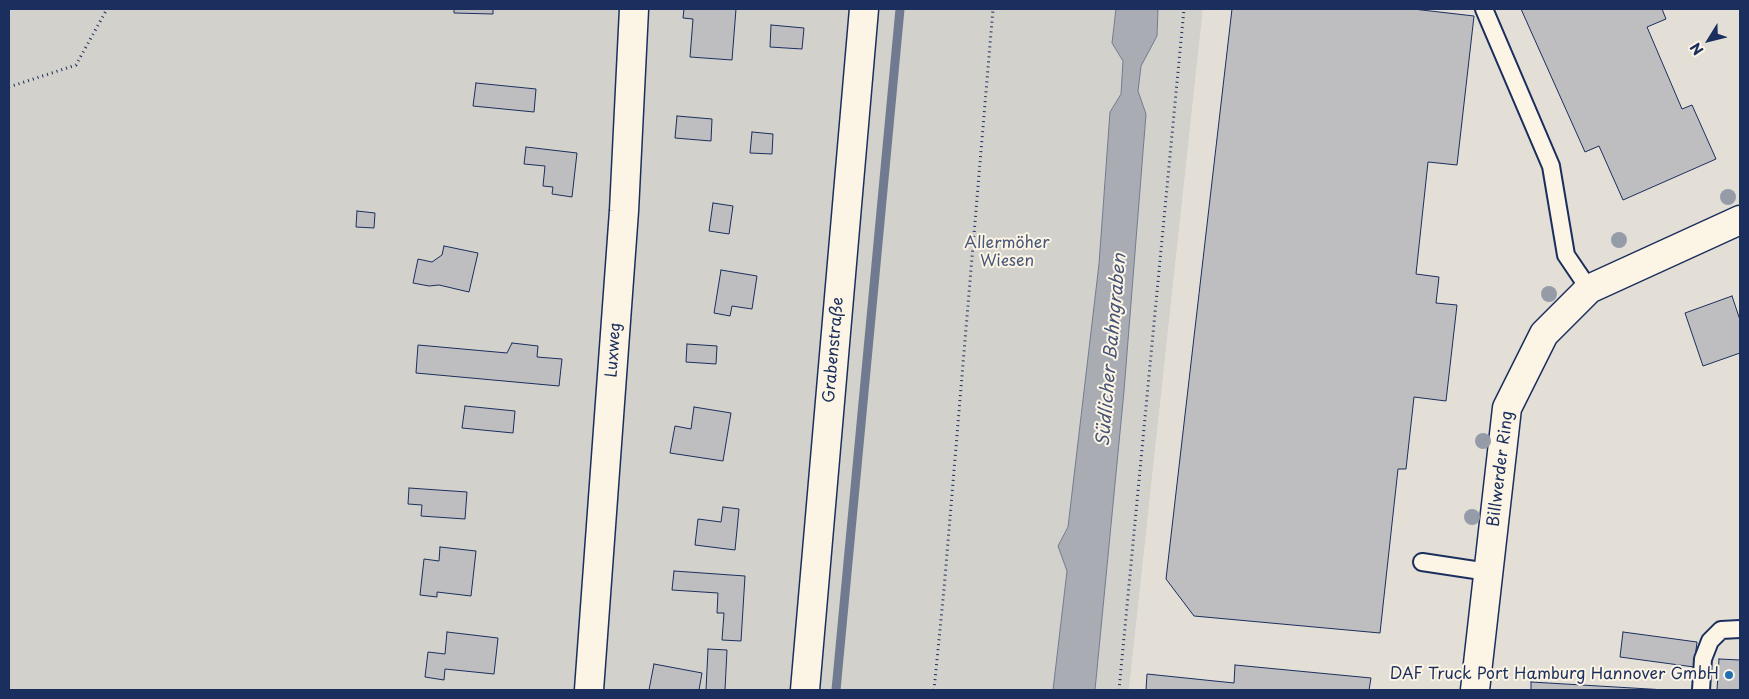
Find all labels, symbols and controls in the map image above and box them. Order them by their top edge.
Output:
north arrow [1684,15,1734,65]
text: N [1685,38,1708,60]
park label: Allermöher Wiesen [964,234,1050,272]
water label: Südlicher Bahngraben [1093,253,1131,447]
street label: Grabenstraße [820,296,848,404]
street label: Luxweg [602,322,626,378]
street label: Billwerder Ring [1484,410,1518,528]
place label: DAF Truck Port Hamburg Hannover GmbH [1390,665,1719,685]
marker: DAF Truck Port Hamburg Hannover GmbH [1723,669,1735,681]

